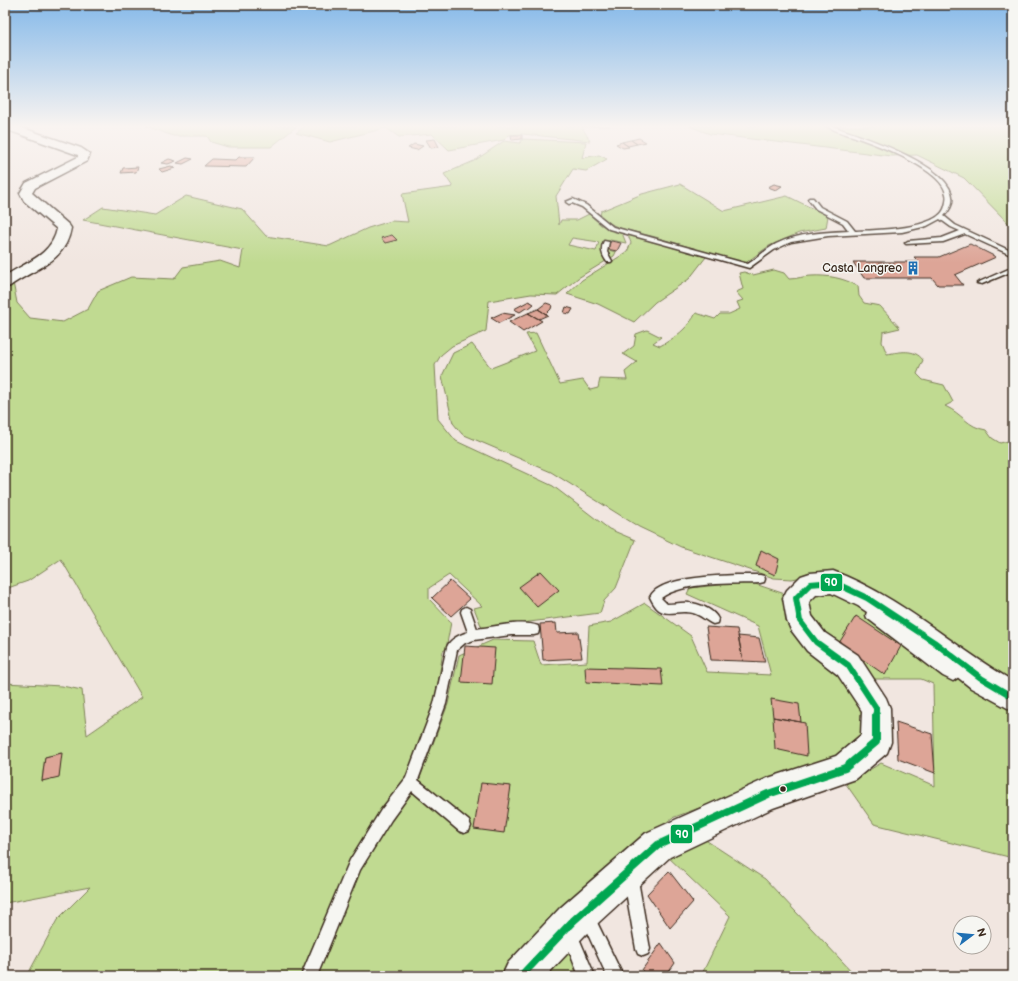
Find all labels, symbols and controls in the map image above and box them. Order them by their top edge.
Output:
building icon: Casta Langreo [905,260,921,276]
place label: Casta Langreo [822,261,902,276]
line badge: 90 [820,573,843,592]
text: 90 [824,576,838,589]
unlabelled marker [778,784,788,794]
line badge: 90 [670,824,693,844]
text: 90 [675,828,689,841]
north arrow [952,915,992,955]
text: N [974,927,989,938]

